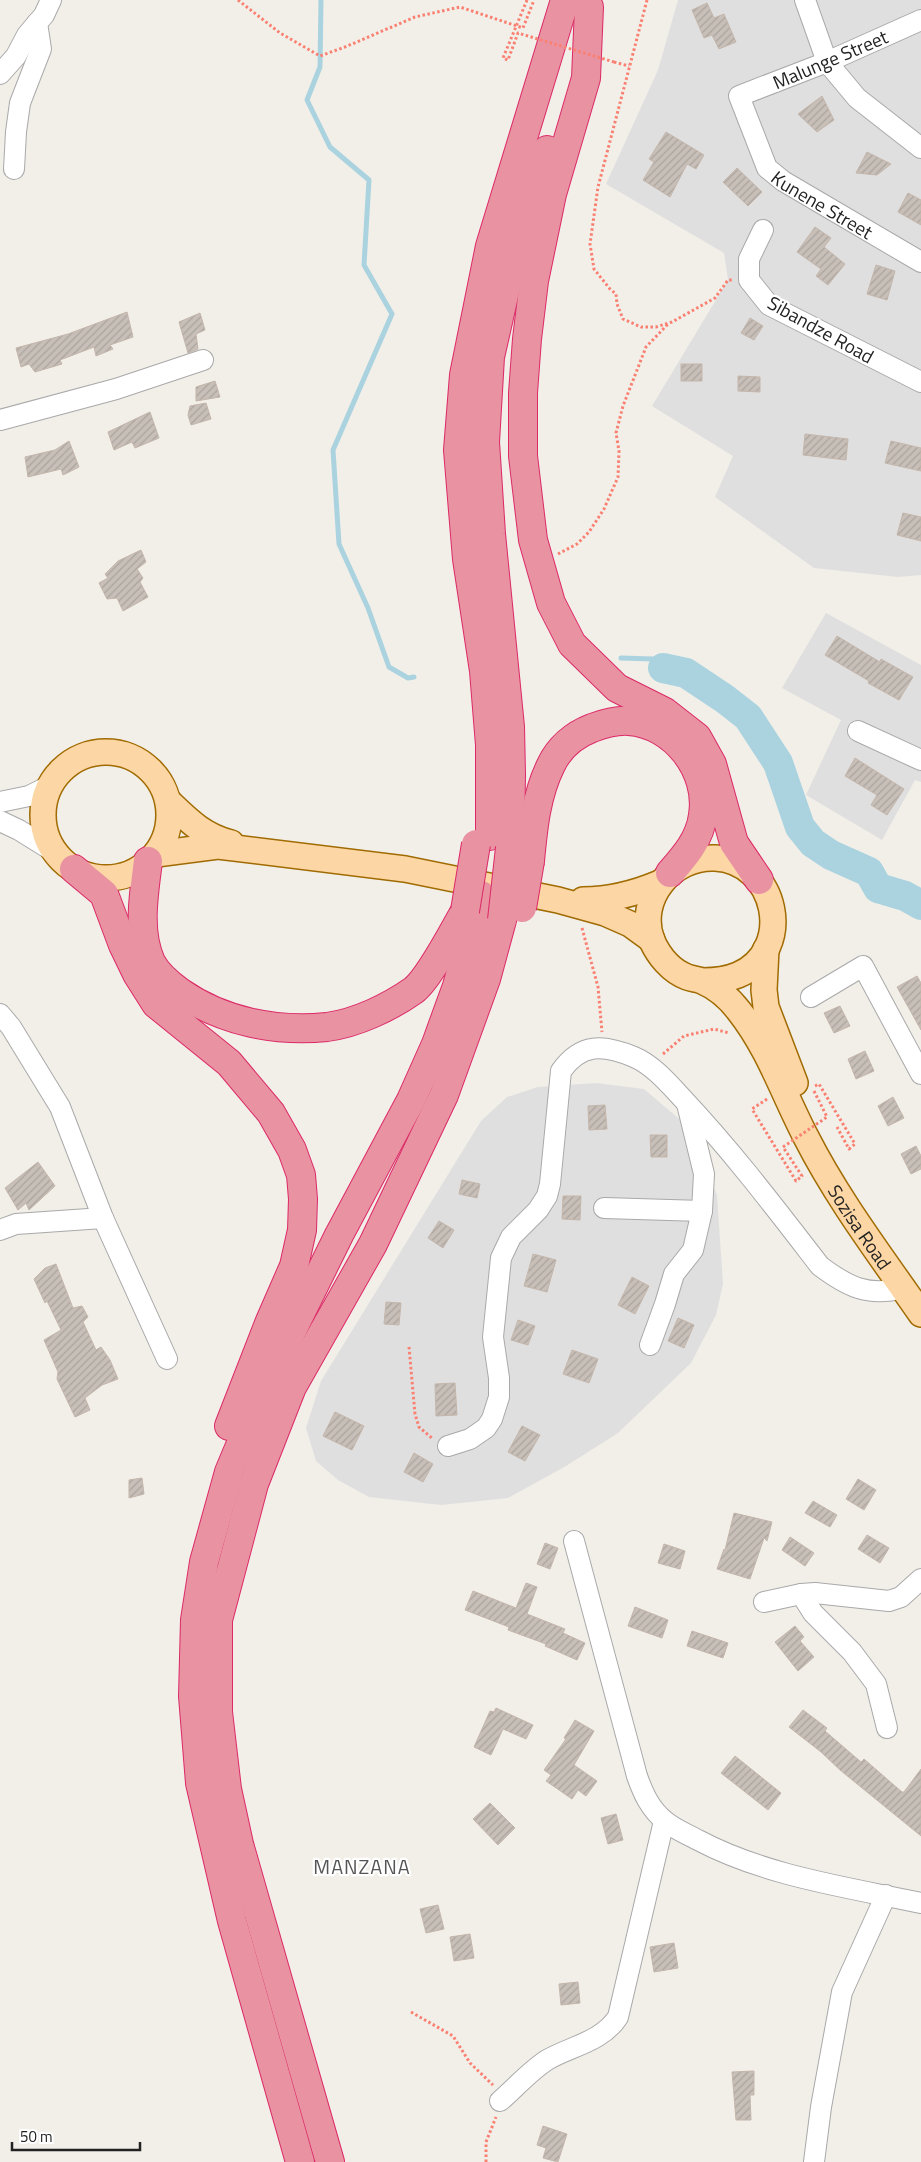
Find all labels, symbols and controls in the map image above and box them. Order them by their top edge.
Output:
street label: Malunge Street [768,22,892,96]
street label: Kunene Street [765,163,879,246]
street label: Sibandze Road [762,288,880,370]
street label: Sozisa Road [821,1178,900,1275]
district label: MANZANA [313,1851,411,1882]
scale bar [12,2120,140,2152]
text: 50 m [20,2125,53,2148]

